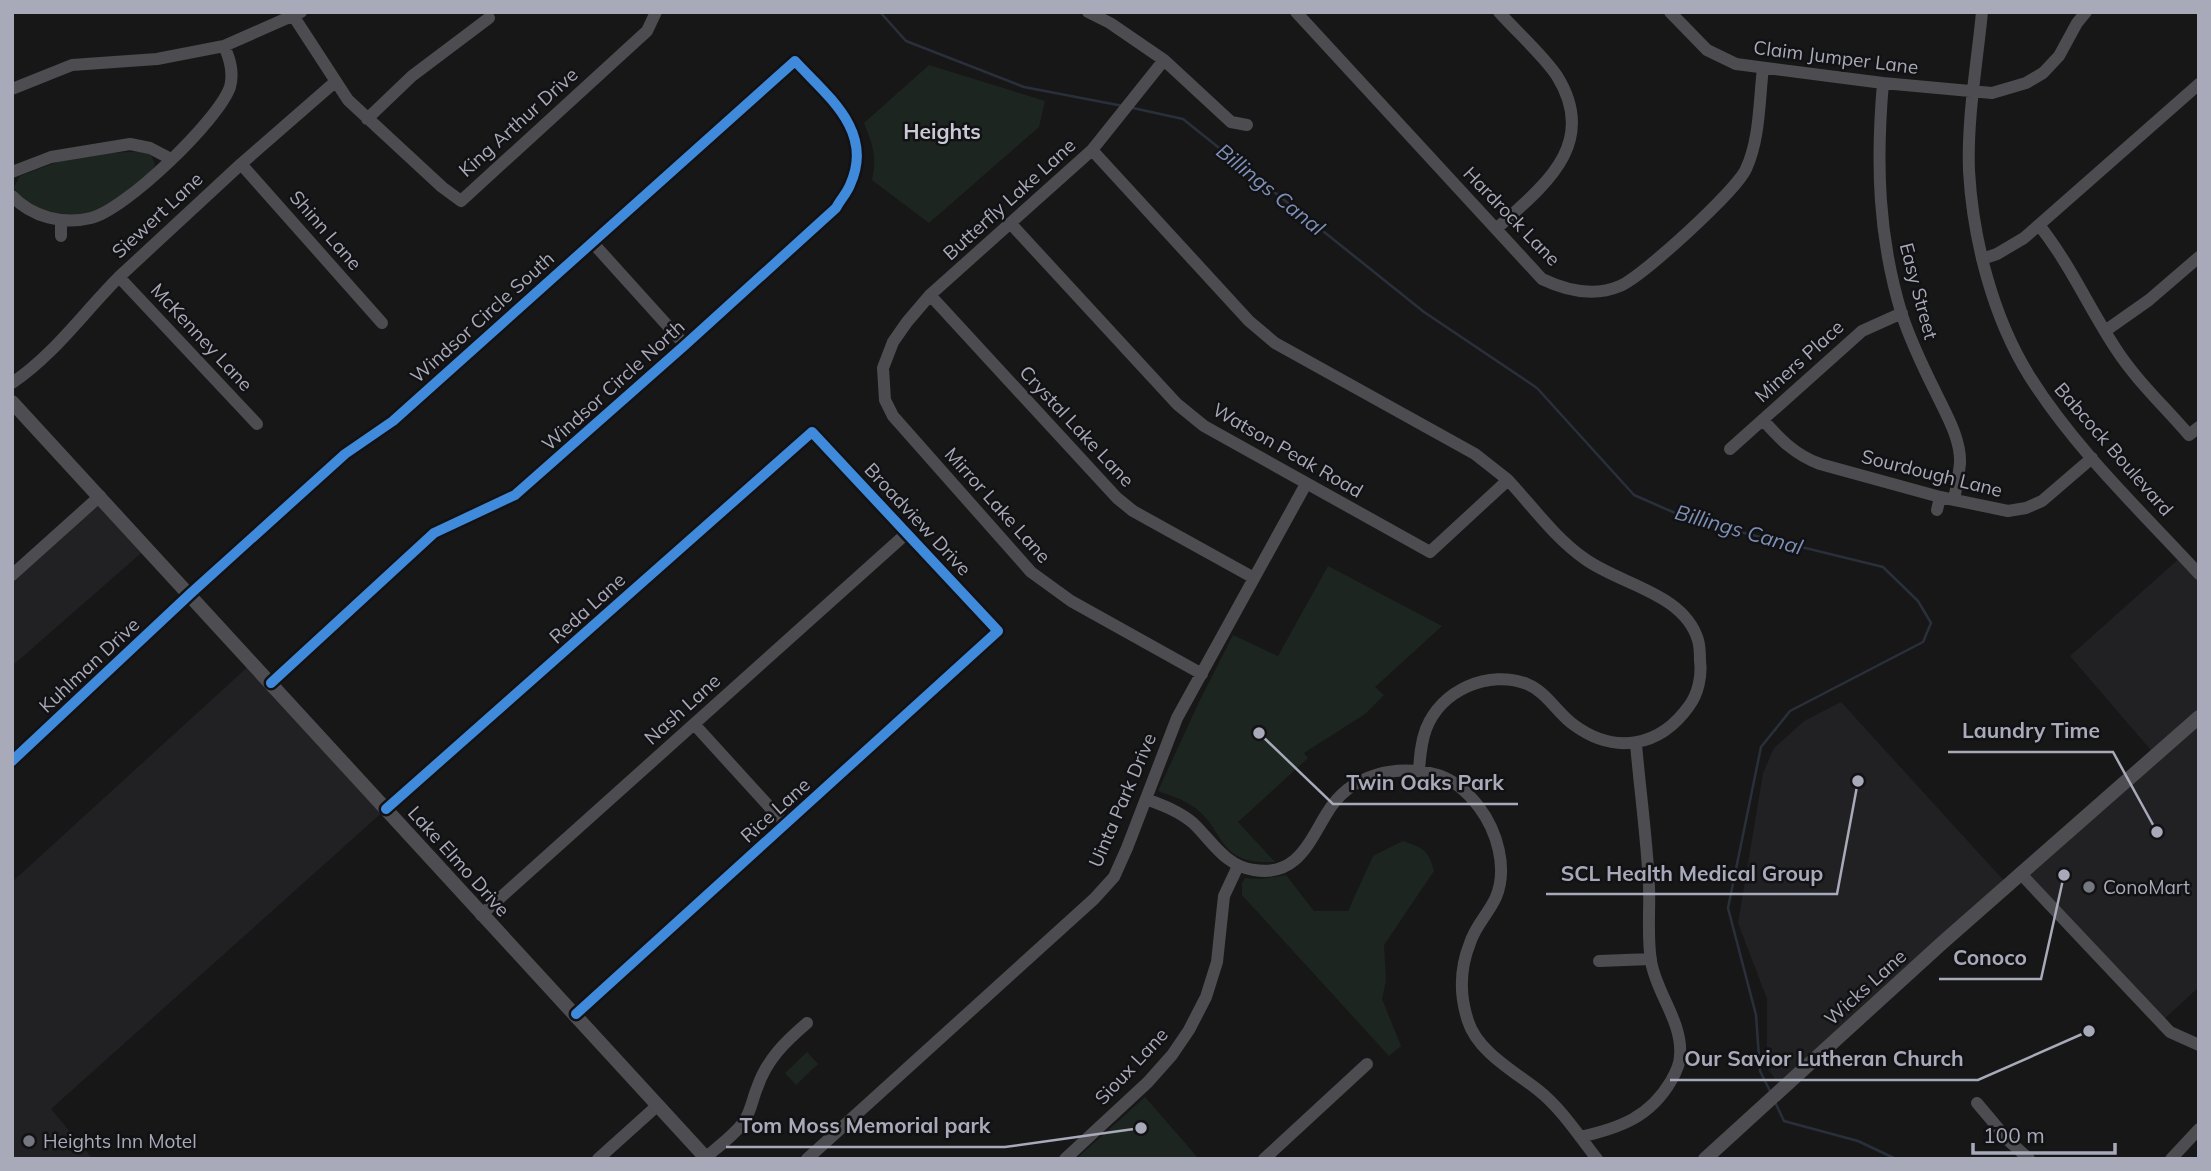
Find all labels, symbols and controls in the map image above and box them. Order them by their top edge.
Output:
street label: Claim Jumper Lane [1752,35,1920,79]
street label: King Arthur Drive [453,62,583,182]
district label: Heights [903,118,981,144]
street label: Butterfly Lake Lane [938,133,1080,265]
water label: Billings Canal [1212,137,1330,241]
street label: Hardrock Lane [1459,161,1565,271]
street label: Siewert Lane [107,167,207,263]
street label: Shinn Lane [285,185,367,275]
street label: Easy Street [1895,240,1944,342]
street label: Windsor Circle South [405,246,559,388]
street label: McKenney Lane [146,278,258,396]
street label: Windsor Circle North [537,315,689,455]
street label: Miners Place [1750,315,1848,407]
street label: Crystal Lake Lane [1015,360,1139,492]
street label: Babcock Boulevard [2050,377,2178,521]
street label: Watson Peak Road [1209,397,1367,503]
street label: Mirror Lake Lane [940,442,1056,568]
street label: Sourdough Lane [1859,444,2005,502]
street label: Broadview Drive [860,458,976,580]
water label: Billings Canal [1672,498,1806,560]
street label: Reda Lane [544,568,630,648]
street label: Kuhlman Drive [34,612,144,718]
street label: Nash Lane [639,669,725,749]
callout: Laundry Time [1948,710,2113,752]
text: Laundry Time [1962,717,2100,743]
street label: Uinta Park Drive [1083,729,1161,871]
callout: Twin Oaks Park [1333,762,1518,804]
text: Twin Oaks Park [1346,769,1504,795]
street label: Rice Lane [735,773,815,847]
street label: Lake Elmo Drive [403,801,515,921]
callout: SCL Health Medical Group [1546,852,1837,894]
text: SCL Health Medical Group [1561,860,1823,886]
place label: ConoMart [2103,875,2190,899]
marker: ConoMart [2081,879,2097,895]
callout: Conoco [1939,937,2041,979]
street label: Wicks Lane [1819,944,1911,1030]
text: Conoco [1953,944,2027,970]
street label: Sioux Lane [1089,1023,1173,1109]
callout: Our Savior Lutheran Church [1670,1038,1978,1080]
text: Our Savior Lutheran Church [1684,1045,1964,1071]
callout: Tom Moss Memorial park [726,1105,1005,1147]
text: Tom Moss Memorial park [740,1112,991,1138]
scale bar [1973,1112,2115,1156]
text: 100 m [1983,1122,2045,1148]
place label: Heights Inn Motel [43,1129,197,1153]
marker: Heights Inn Motel [21,1133,37,1149]

